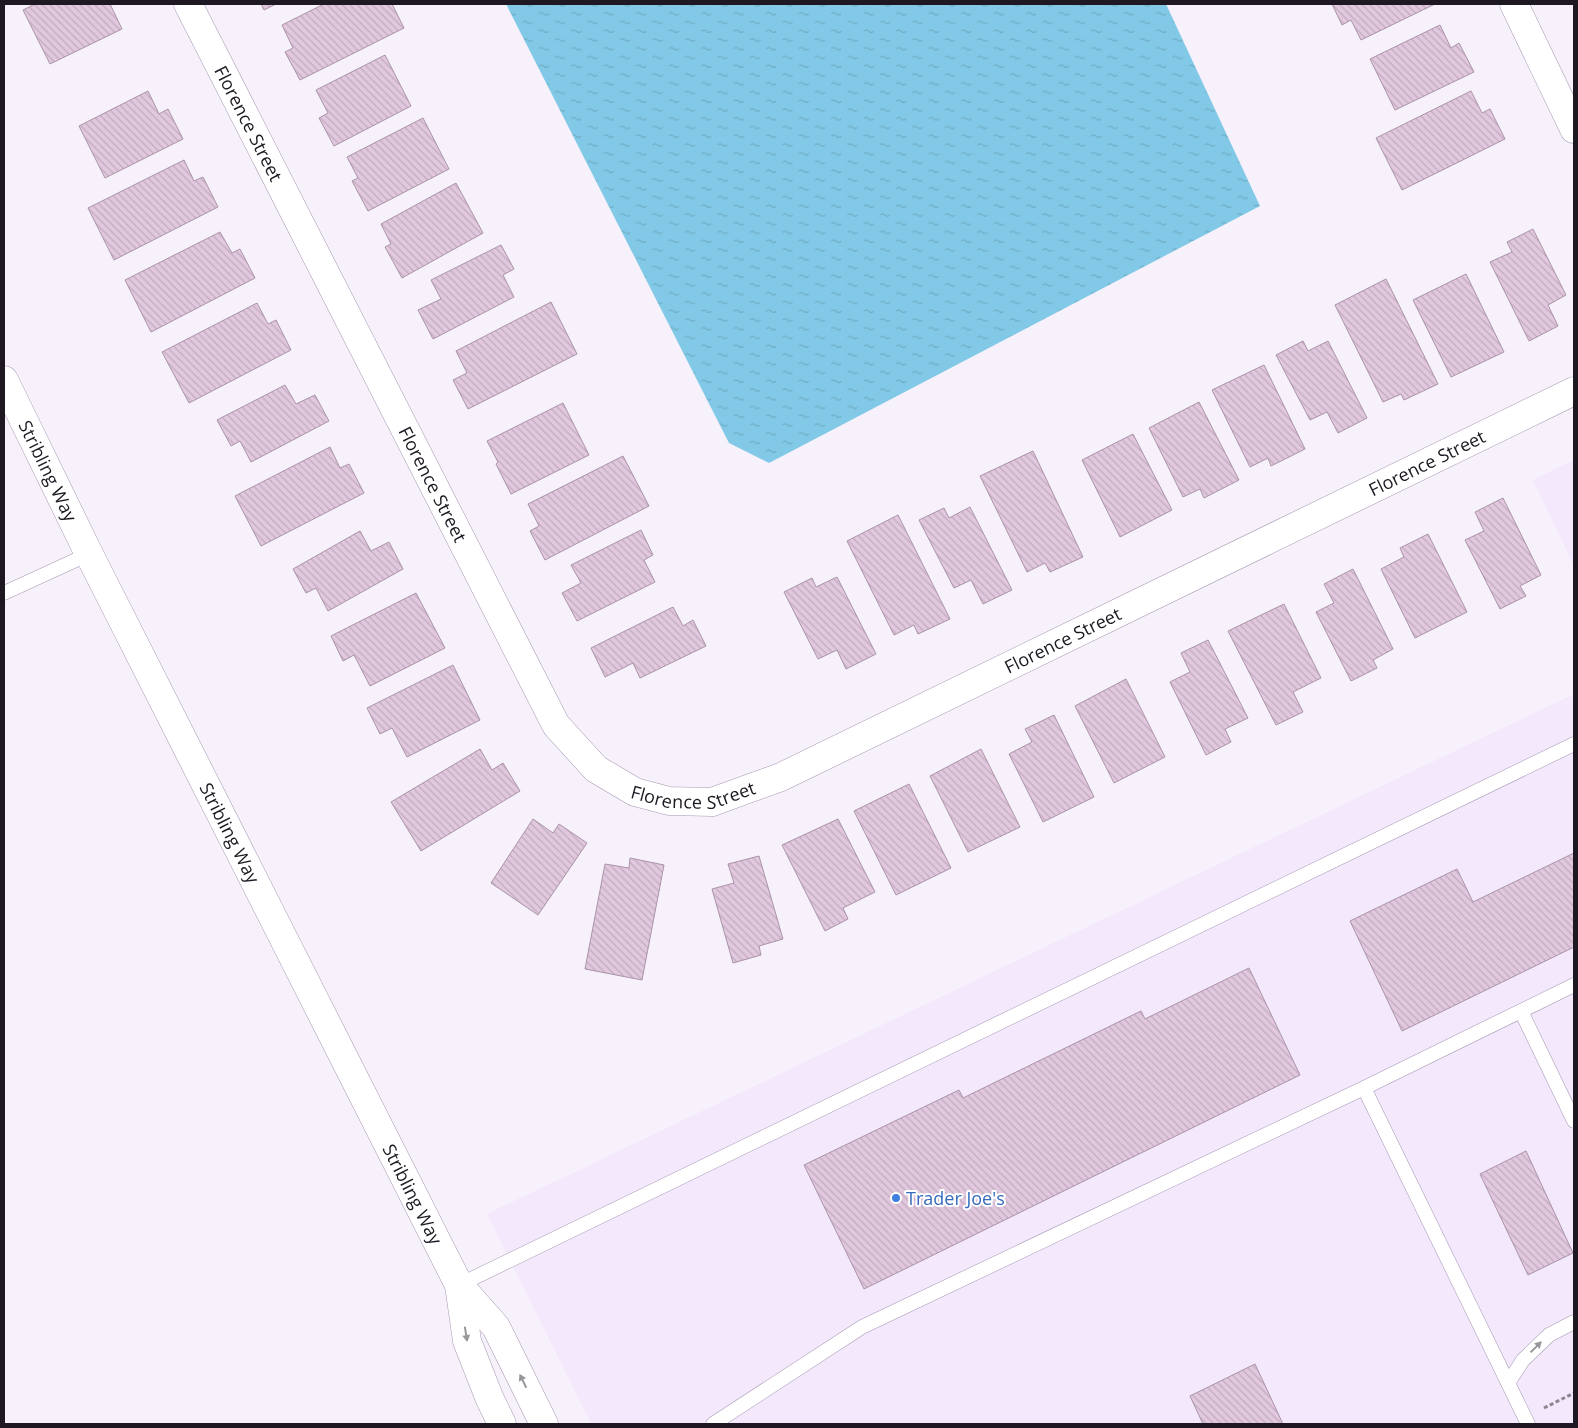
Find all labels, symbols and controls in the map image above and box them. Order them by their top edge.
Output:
street label: Florence Street [209,61,288,185]
street label: Stribling Way [14,416,84,526]
street label: Florence Street [394,422,473,546]
street label: Florence Street [1364,424,1489,501]
street label: Florence Street [1000,601,1125,678]
street label: Florence Street [628,775,758,814]
street label: Stribling Way [195,778,266,888]
street label: Stribling Way [378,1140,449,1249]
place label: Trader Joe's [906,1186,1005,1210]
marker: Trader Joe's [890,1192,902,1204]
one-way arrow [462,1326,470,1342]
one-way arrow [1530,1341,1542,1353]
one-way arrow [519,1373,527,1388]

